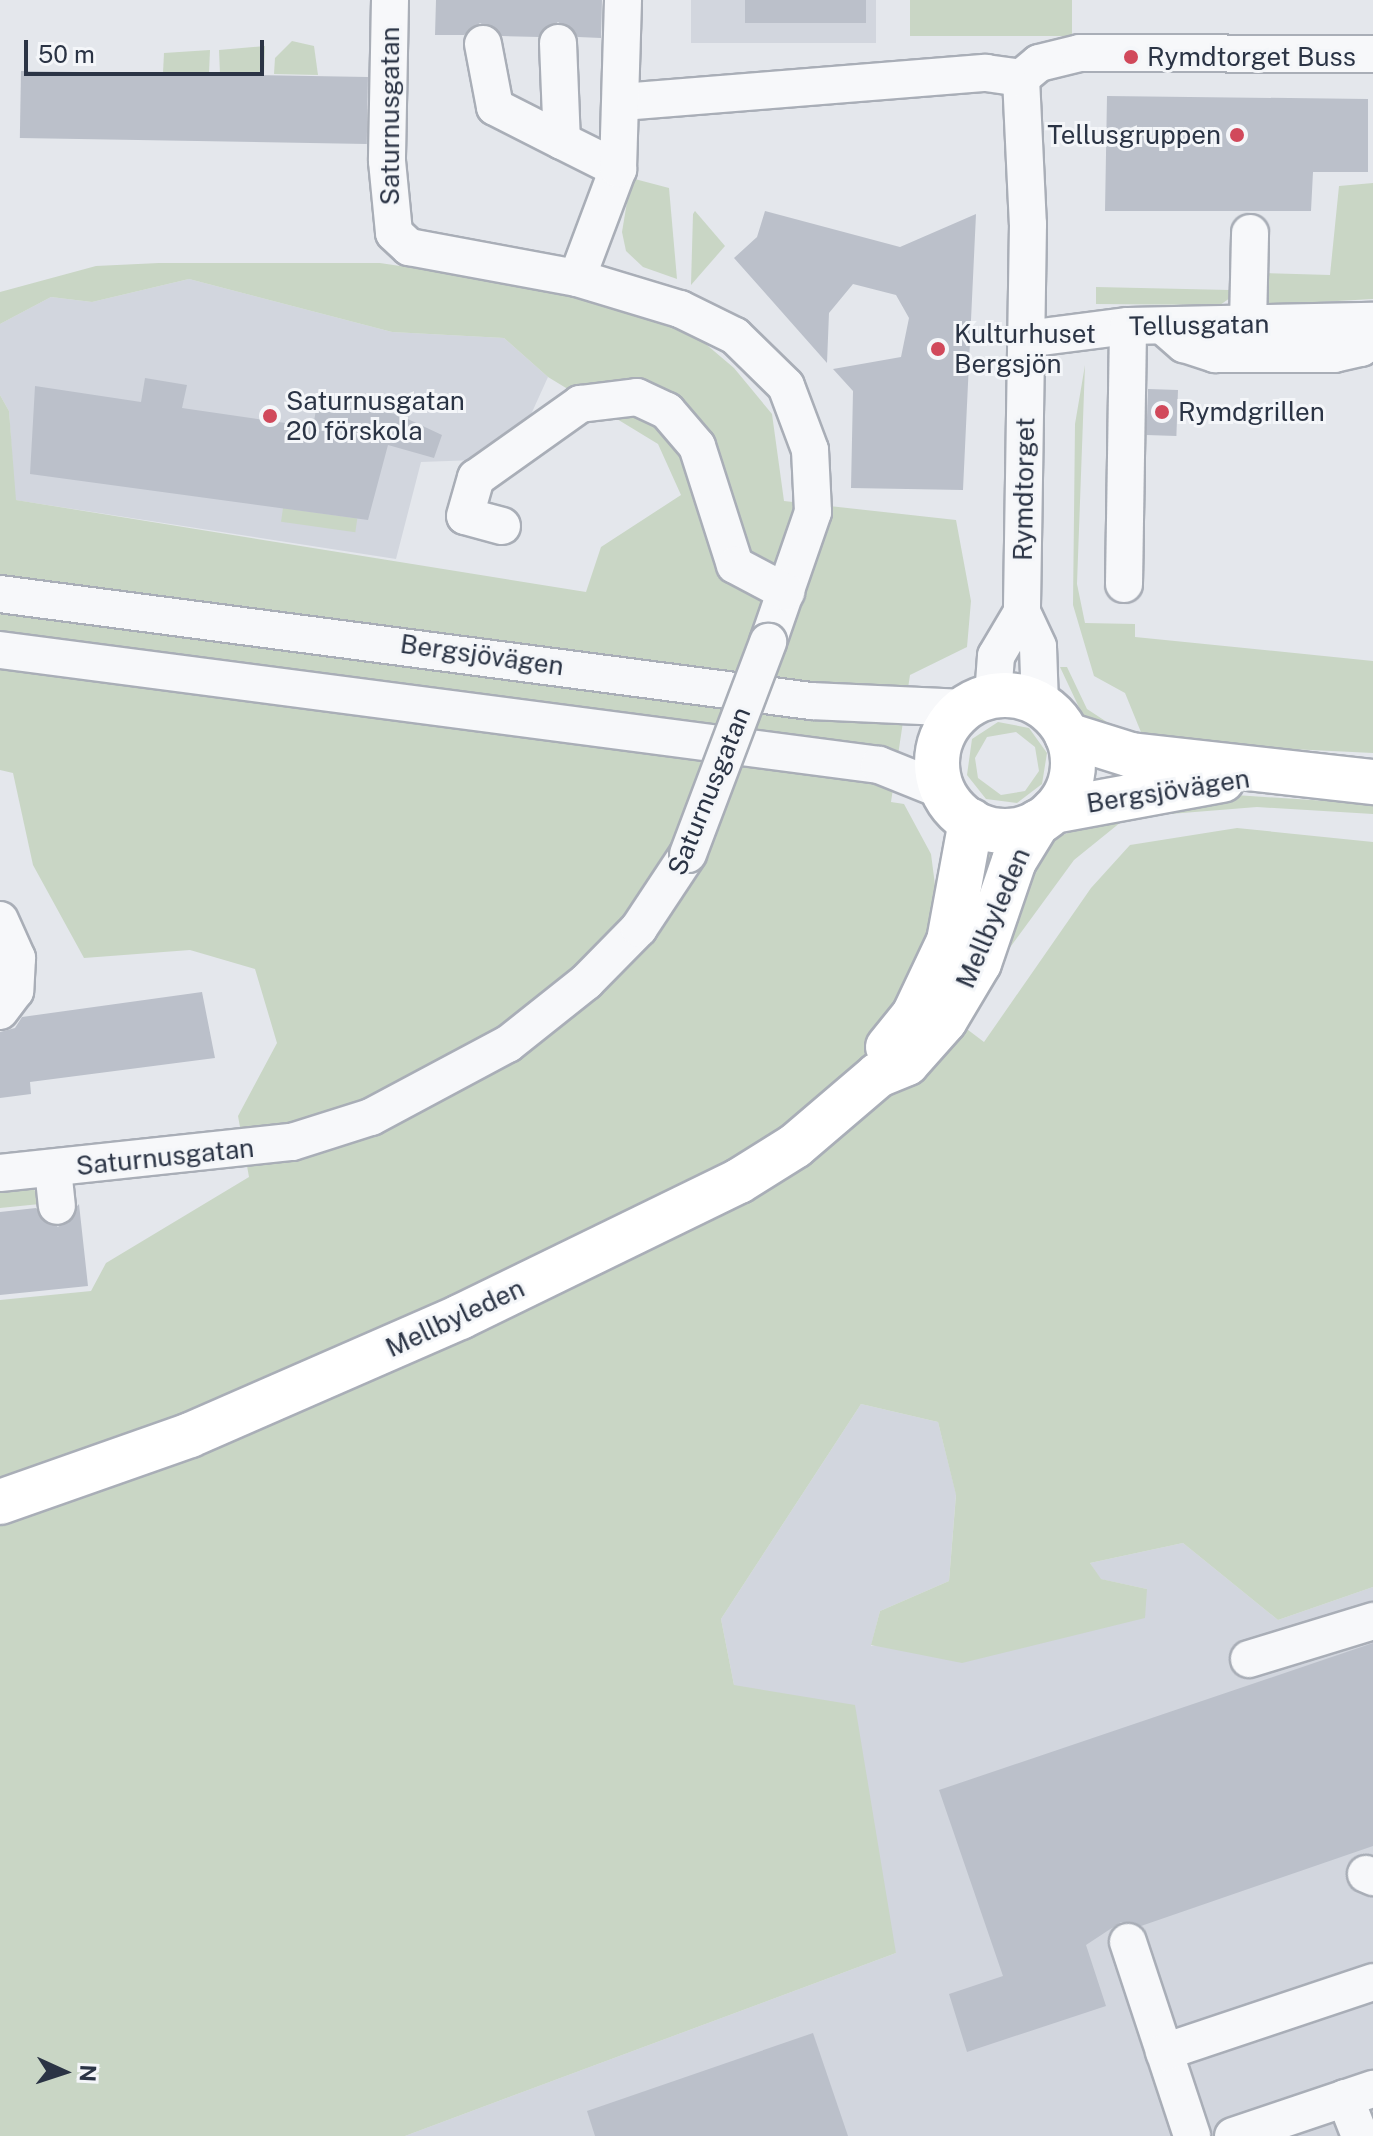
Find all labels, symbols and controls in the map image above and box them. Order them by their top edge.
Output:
scale bar [28,24,268,74]
street label: Saturnusgatan [374,27,406,205]
text: 50 m [38,40,95,68]
place label: Rymdtorget Buss [1147,41,1356,73]
marker: Rymdtorget Buss [1122,48,1140,66]
place label: Tellusgruppen [1047,119,1221,151]
marker: Tellusgruppen [1228,126,1246,144]
street label: Tellusgatan [1128,308,1270,342]
place label: Kulturhuset Bergsjön [954,318,1096,380]
marker: Kulturhuset Bergsjön [929,340,947,358]
place label: Saturnusgatan 20 förskola [286,385,465,446]
place label: Rymdgrillen [1178,396,1325,428]
marker: Rymdgrillen [1153,403,1171,421]
marker: Saturnusgatan 20 förskola [261,407,279,425]
street label: Rymdtorget [1007,417,1041,561]
street label: Bergsjövägen [398,628,566,682]
street label: Saturnusgatan [661,702,757,880]
street label: Bergsjövägen [1084,763,1252,819]
street label: Mellbyleden [949,843,1037,993]
street label: Saturnusgatan [74,1132,256,1182]
street label: Mellbyleden [381,1272,529,1364]
north arrow [24,2032,104,2112]
text: N [75,2064,101,2083]

